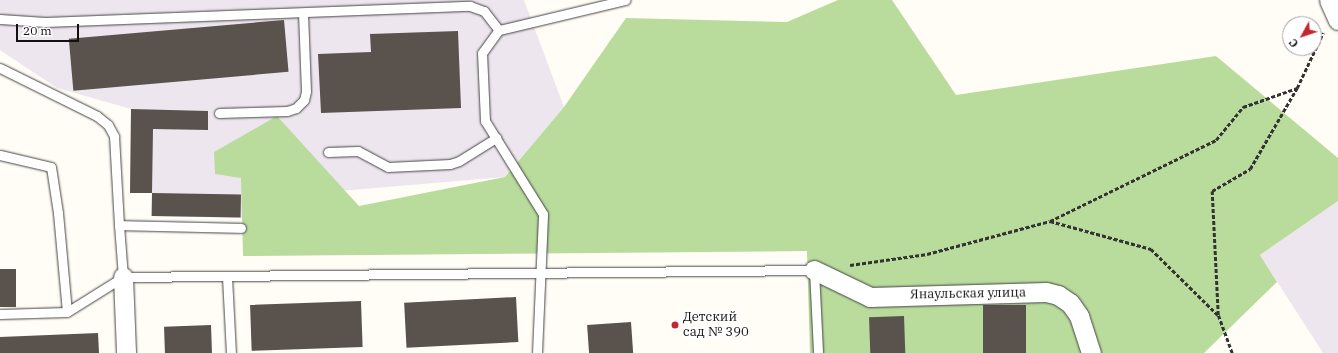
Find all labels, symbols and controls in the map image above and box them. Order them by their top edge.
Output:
scale bar [18,16,81,42]
north arrow [1282,16,1322,56]
text: 20 m [23,23,52,38]
text: С [1286,36,1301,50]
street label: Янаульская улица [910,285,1026,303]
place label: Детский сад № 390 [683,310,749,341]
marker: Детский сад № 390 [670,320,680,330]

